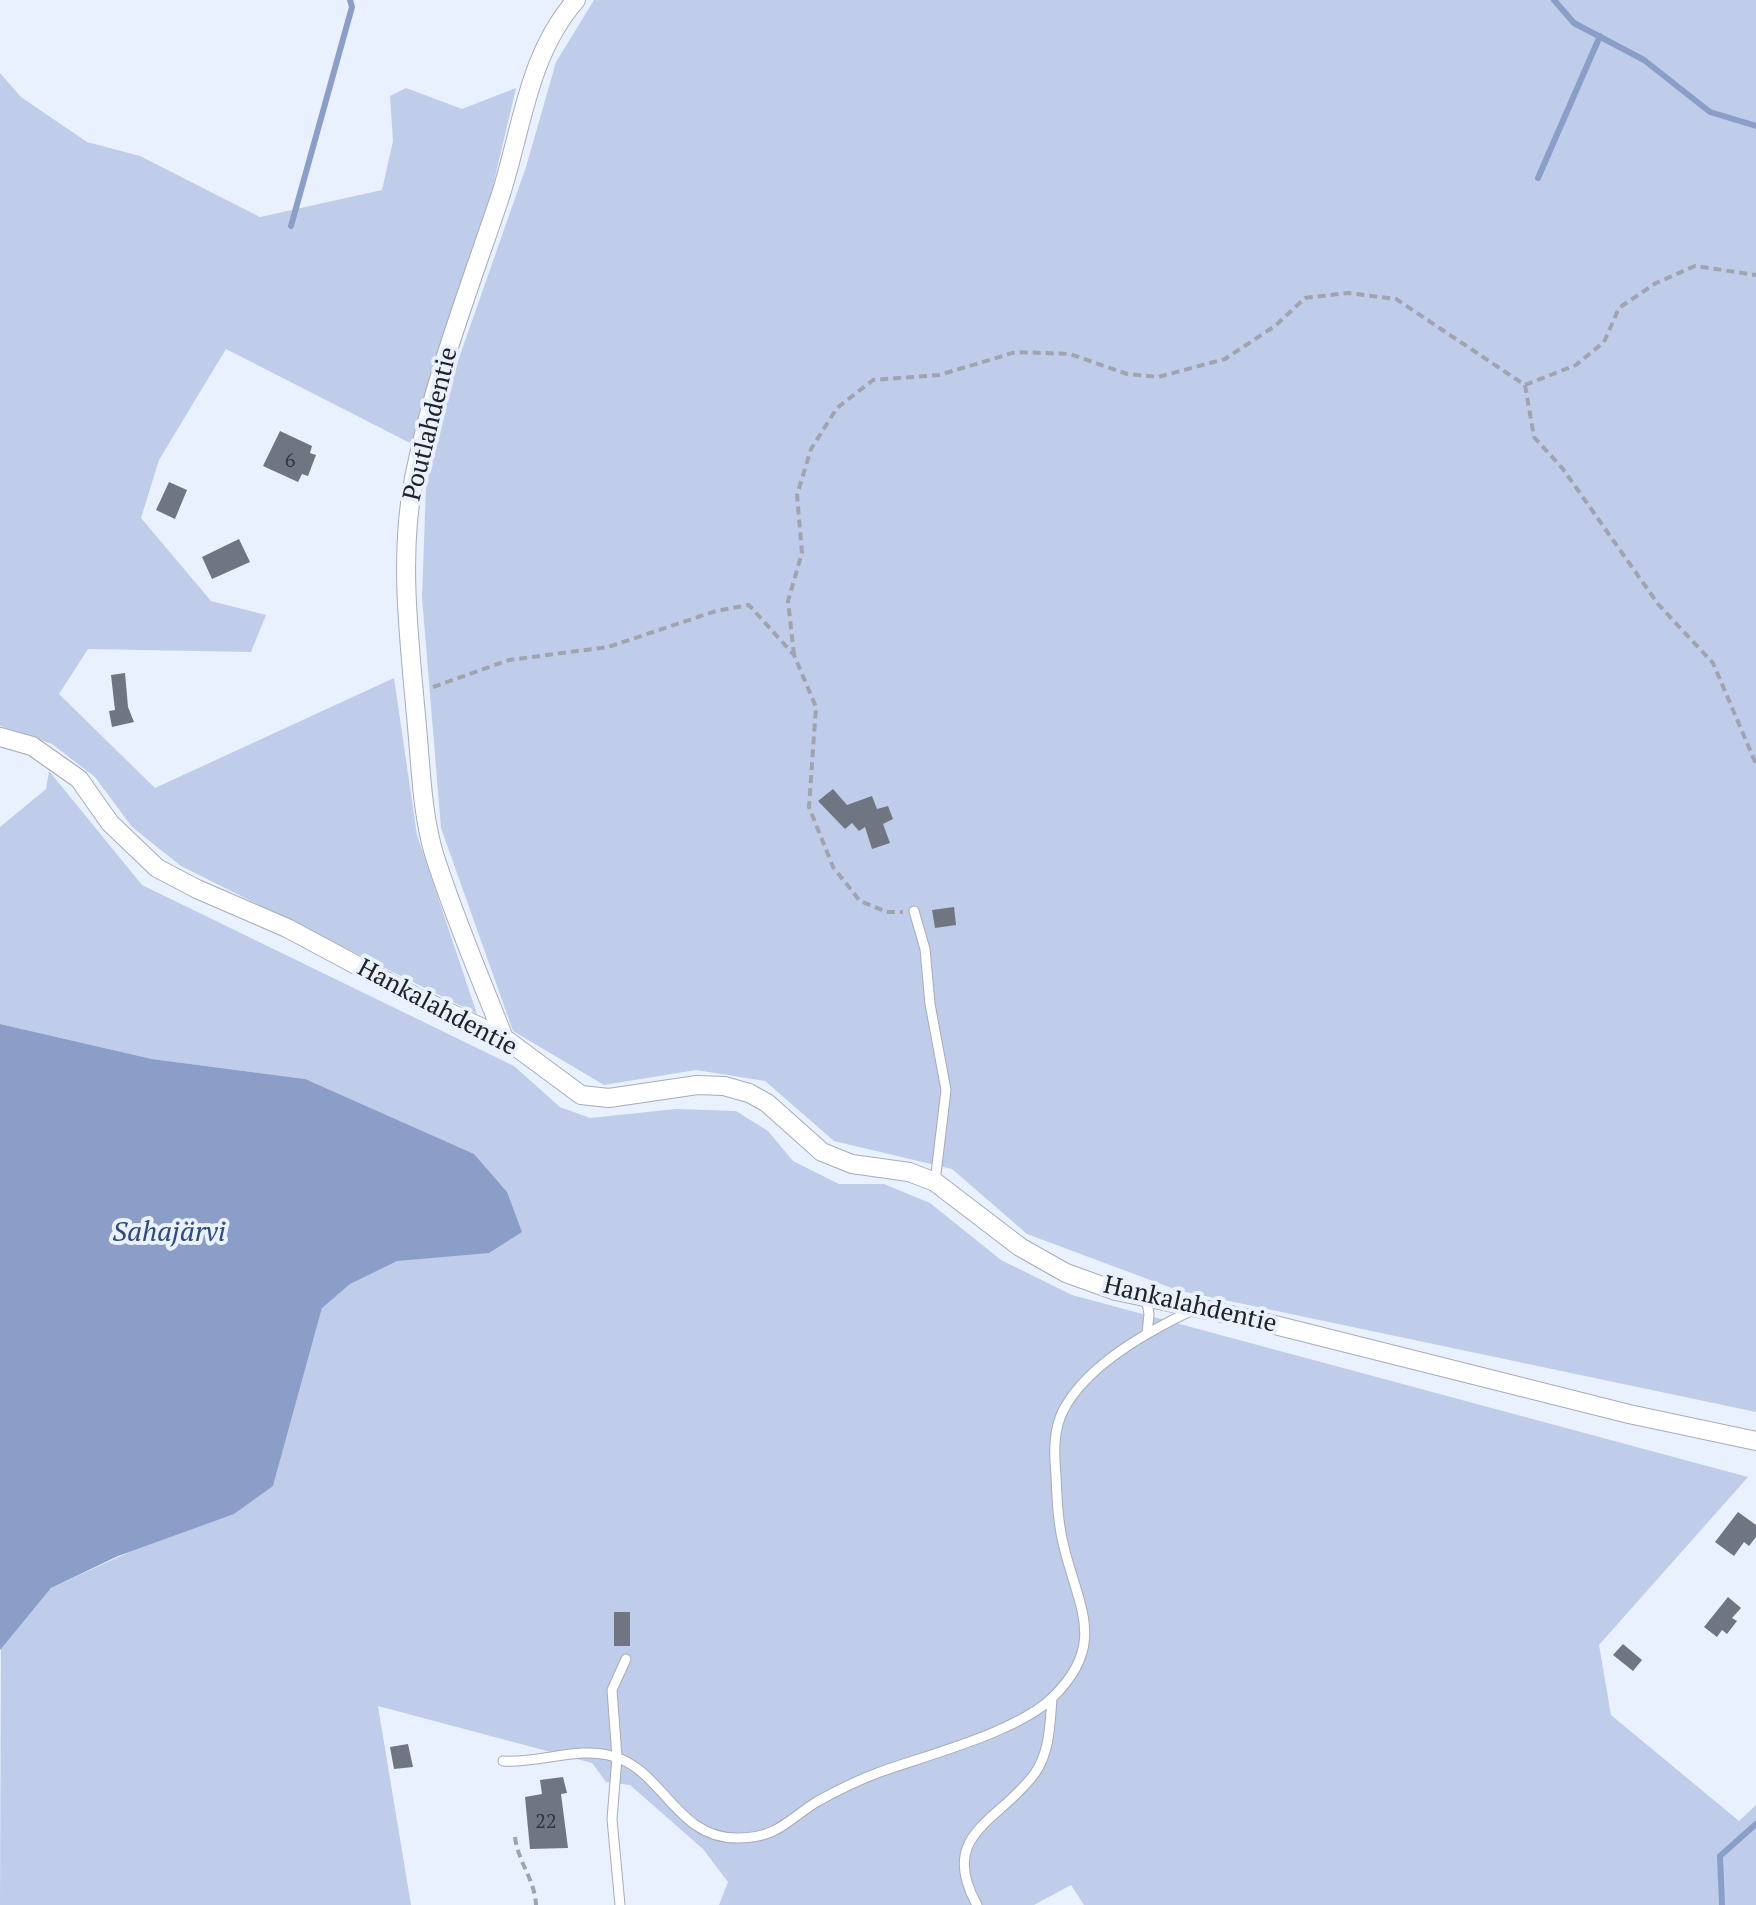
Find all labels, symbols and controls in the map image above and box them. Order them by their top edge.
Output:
street label: Poutlahdentie [397,344,465,504]
house number: 6 [285,449,295,473]
street label: Hankalahdentie [352,953,522,1063]
water label: Sahajärvi [112,1216,226,1250]
street label: Hankalahdentie [1101,1271,1279,1339]
house number: 22 [535,1810,557,1834]

